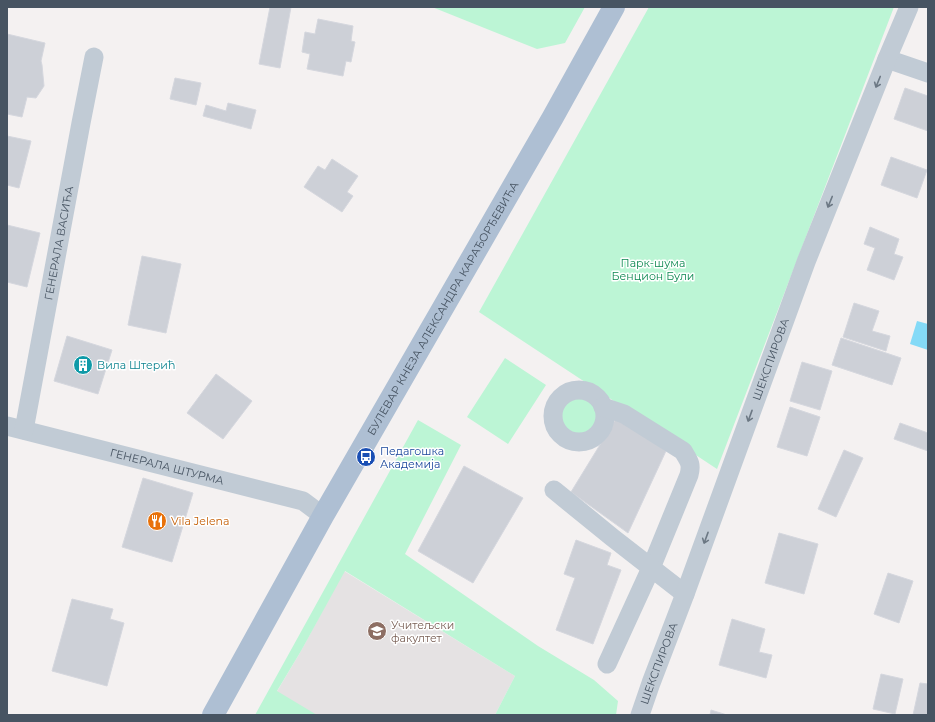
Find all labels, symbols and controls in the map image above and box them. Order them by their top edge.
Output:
one-way arrow [873,75,881,87]
street label: БУЛЕВАР КНЕЗА АЛЕКСАНДРА КАРАЂОРЂЕВИЋА [364,178,522,438]
street label: ГЕНЕРАЛА ВАСИЋА [41,184,76,301]
one-way arrow [825,196,833,208]
park label: Парк-шума Бенцион Були [612,256,694,283]
street label: ШЕКСПИРОВА [749,315,792,402]
building icon: Вила Штерић [72,354,94,376]
place label: Вила Штерић [97,358,175,372]
one-way arrow [746,409,753,422]
place label: Педагошка Академија [380,444,444,471]
street label: ГЕНЕРАЛА ШТУРМА [108,445,226,488]
bus stop icon: Педагошка Академија [355,446,377,468]
restaurant icon: Vila Jelena [146,510,168,532]
place label: Vila Jelena [171,514,229,528]
one-way arrow [701,532,709,544]
place label: Учитељски факултет [391,618,454,645]
school or university icon: Учитељски факултет [366,620,388,642]
street label: ШЕКСПИРОВА [637,620,681,706]

